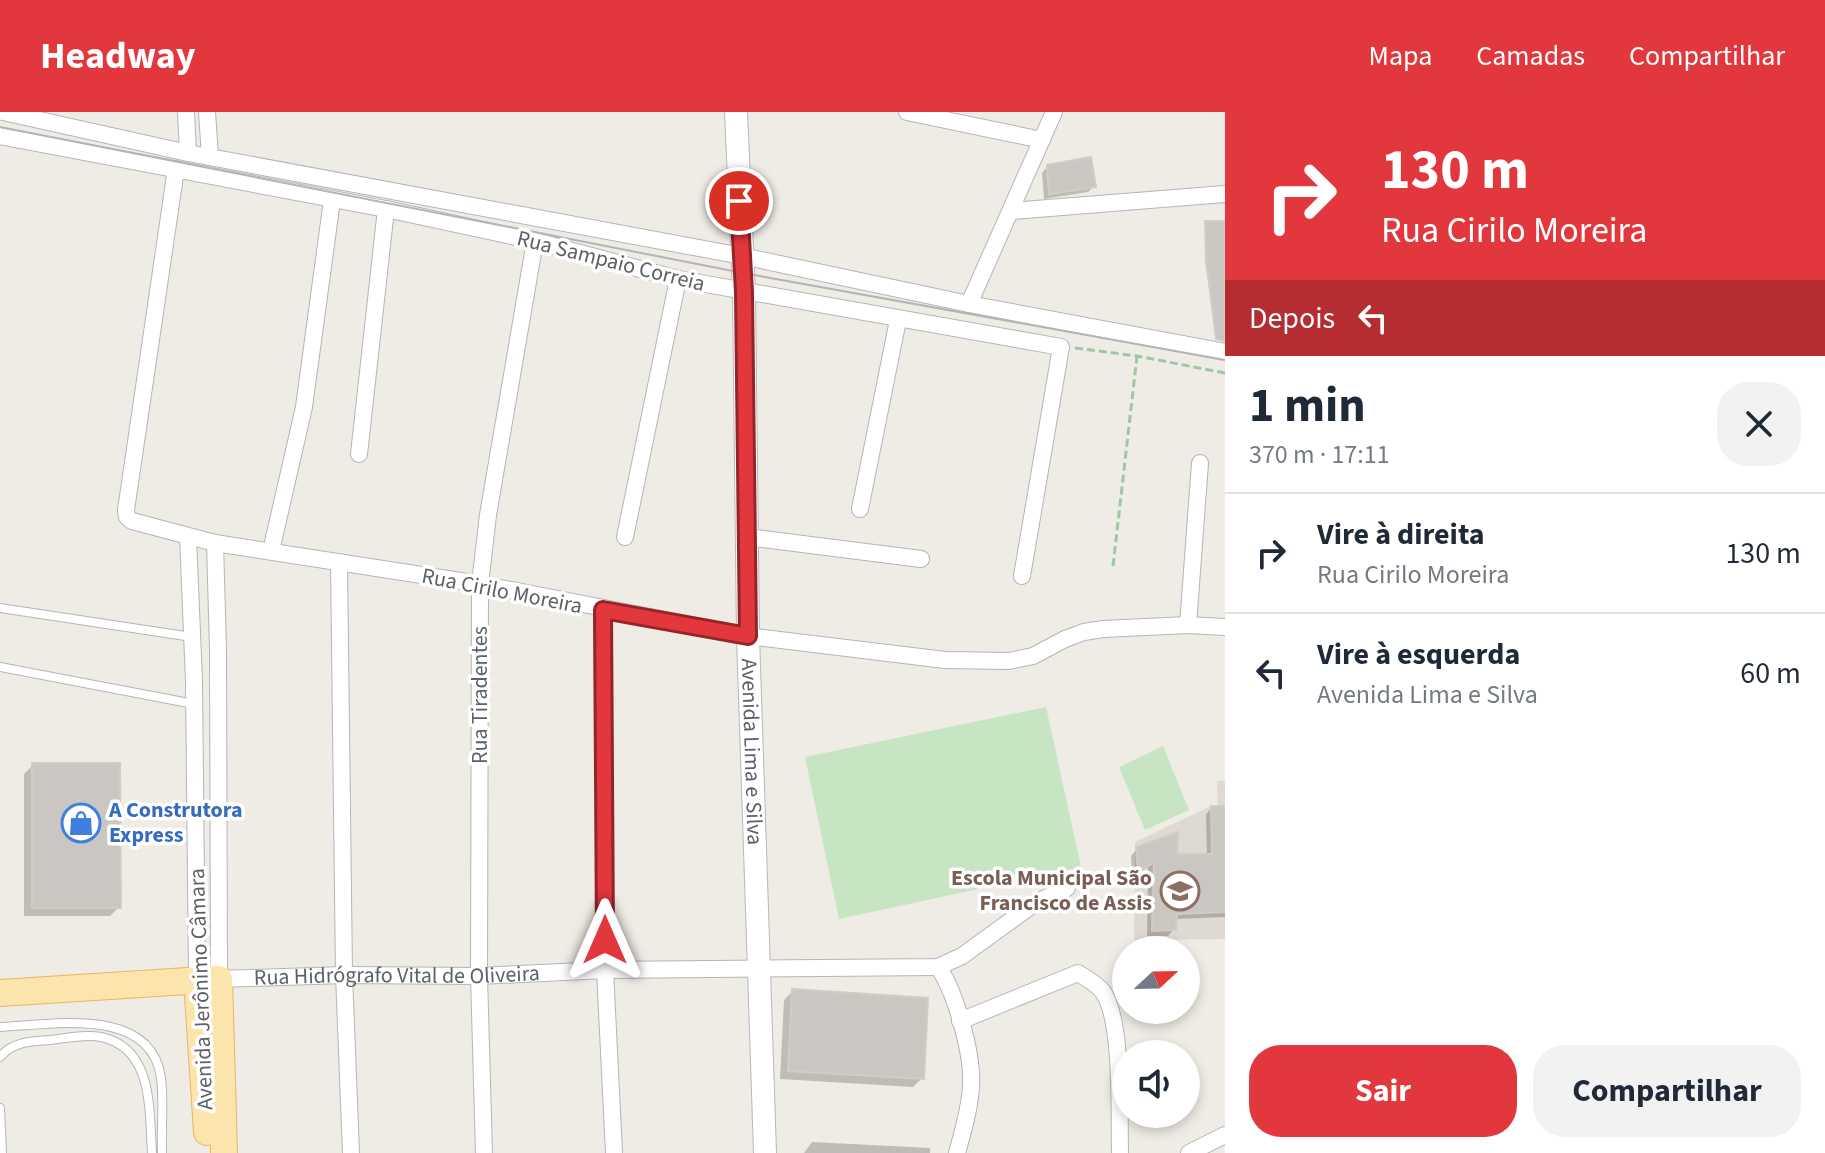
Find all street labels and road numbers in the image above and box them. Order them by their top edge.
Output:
street label: Rua Sampaio Correia [514,222,708,300]
street label: Rua Cirilo Moreira [419,560,585,622]
street label: Rua Tiradentes [464,626,496,764]
street label: Avenida Lima e Silva [733,658,771,846]
street label: Avenida Jerônimo Câmara [181,868,221,1110]
street label: Rua Hidrógrafo Vital de Oliveira [253,957,541,994]

